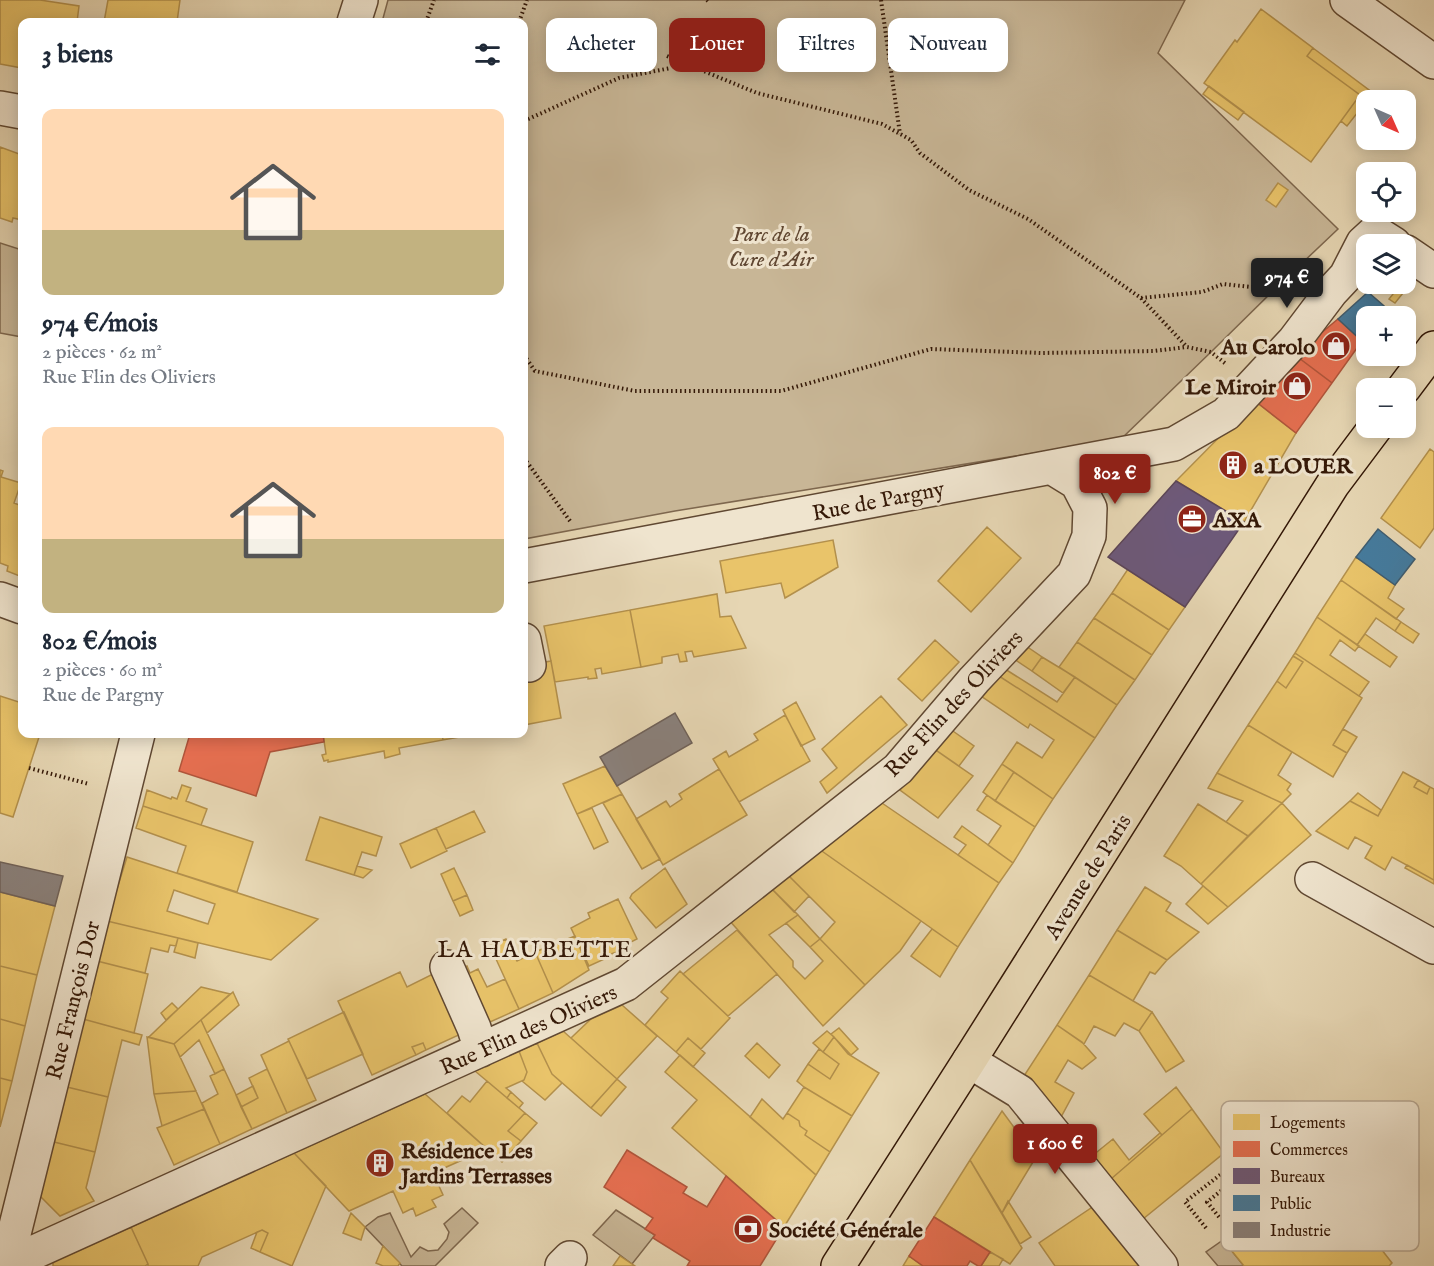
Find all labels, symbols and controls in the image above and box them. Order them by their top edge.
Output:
chip: Acheter [546,18,657,72]
chip: Louer [669,18,765,72]
chip: Filtres [777,18,876,72]
chip: Nouveau [888,18,1008,72]
text: 3 biens [42,38,113,71]
icon: filters [471,38,504,71]
north arrow [1356,90,1416,150]
map controls [1356,90,1416,438]
icon: home [219,148,327,256]
button: locate [1356,162,1416,222]
park label: Parc de la Cure d'Air [729,221,815,274]
button: layers [1356,234,1416,294]
pin: 974 € [1245,258,1329,309]
text: 974 € [1265,265,1309,290]
button: + [1356,306,1416,366]
text: 974 €/mois [42,307,158,340]
shop icon: Au Carolo [1320,330,1352,362]
place label: Au Carolo [1220,334,1315,362]
text: 2 pièces · 62 m² [42,340,162,365]
text: Rue Flin des Oliviers [42,365,216,390]
shop icon: Le Miroir [1281,370,1313,402]
place label: Le Miroir [1185,374,1277,402]
button: − [1356,378,1416,438]
building icon: a LOUER [1217,449,1249,481]
place label: a LOUER [1254,453,1354,481]
pin: 802 € [1073,454,1157,505]
text: 802 € [1093,461,1137,486]
icon: home [219,466,327,574]
street label: Rue de Pargny [810,475,947,528]
office icon: AXA [1176,503,1208,535]
place label: AXA [1212,507,1262,535]
text: 802 €/mois [42,625,157,658]
street label: Rue Flin des Oliviers [879,625,1030,784]
text: 2 pièces · 60 m² [42,658,163,683]
text: Rue de Pargny [42,683,164,708]
street label: Avenue de Paris [1039,809,1138,946]
street label: Rue François Dor [41,918,107,1083]
district label: LA HAUBETTE [437,935,633,966]
street label: Rue Flin des Oliviers [436,979,622,1082]
legend [1221,1101,1419,1251]
text: Logements [1270,1114,1346,1134]
pin: 1 600 € [1000,1124,1110,1175]
text: 1 600 € [1027,1131,1083,1156]
place label: Résidence Les Jardins Terrasses [398,1138,552,1191]
text: Commerces [1270,1141,1348,1161]
building icon: Résidence Les Jardins Terrasses [364,1147,396,1179]
text: Bureaux [1270,1168,1325,1188]
text: Public [1270,1195,1312,1215]
bank icon: Société Générale [732,1213,764,1245]
place label: Société Générale [769,1217,923,1245]
text: Industrie [1270,1222,1331,1242]

